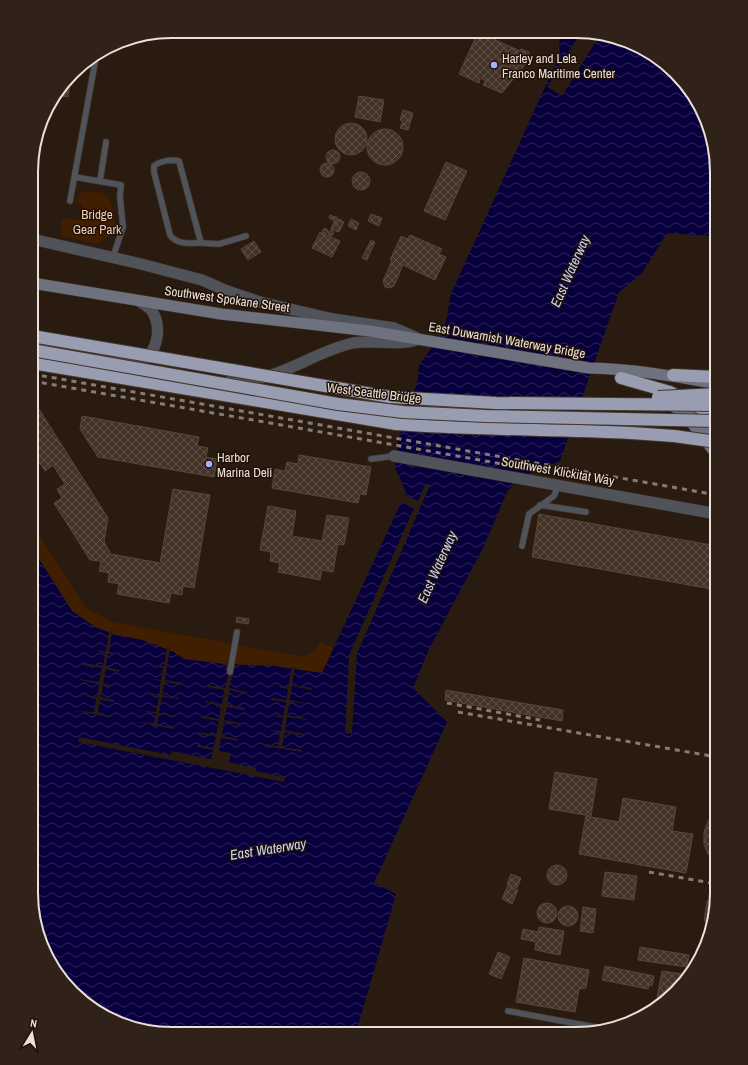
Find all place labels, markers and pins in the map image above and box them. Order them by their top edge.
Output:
place label: Harley and Lela Franco Maritime Center [502,50,616,82]
marker: Harley and Lela Franco Maritime Center [489,60,499,70]
place label: Harbor Marina Deli [217,449,272,481]
marker: Harbor Marina Deli [204,459,214,469]

